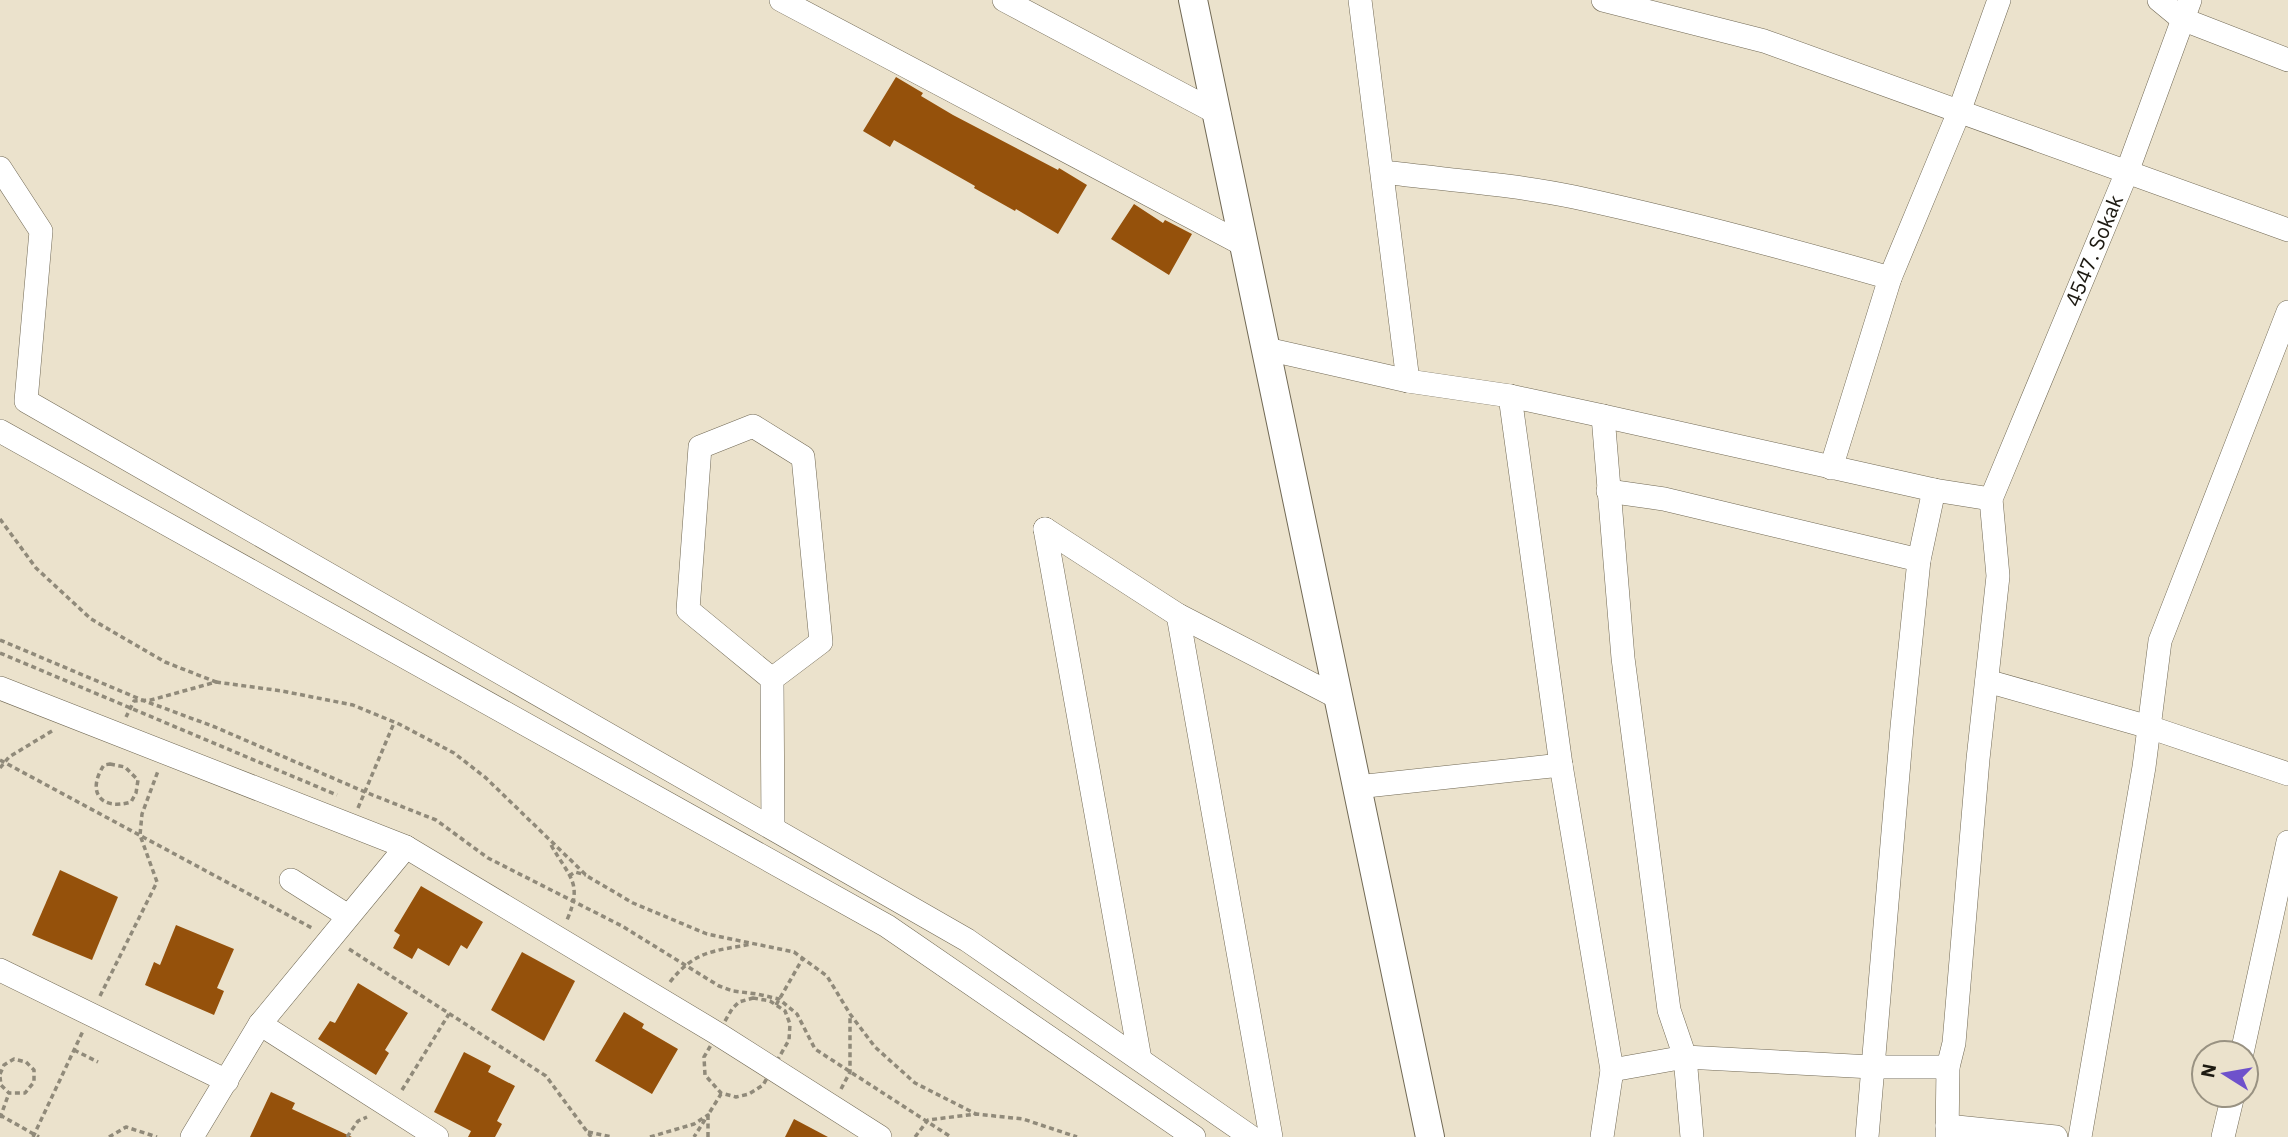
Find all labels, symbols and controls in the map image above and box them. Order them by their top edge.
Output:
street label: 4547. Sokak [2058,190,2129,310]
north arrow [2190,1039,2260,1109]
text: N [2195,1062,2221,1080]

